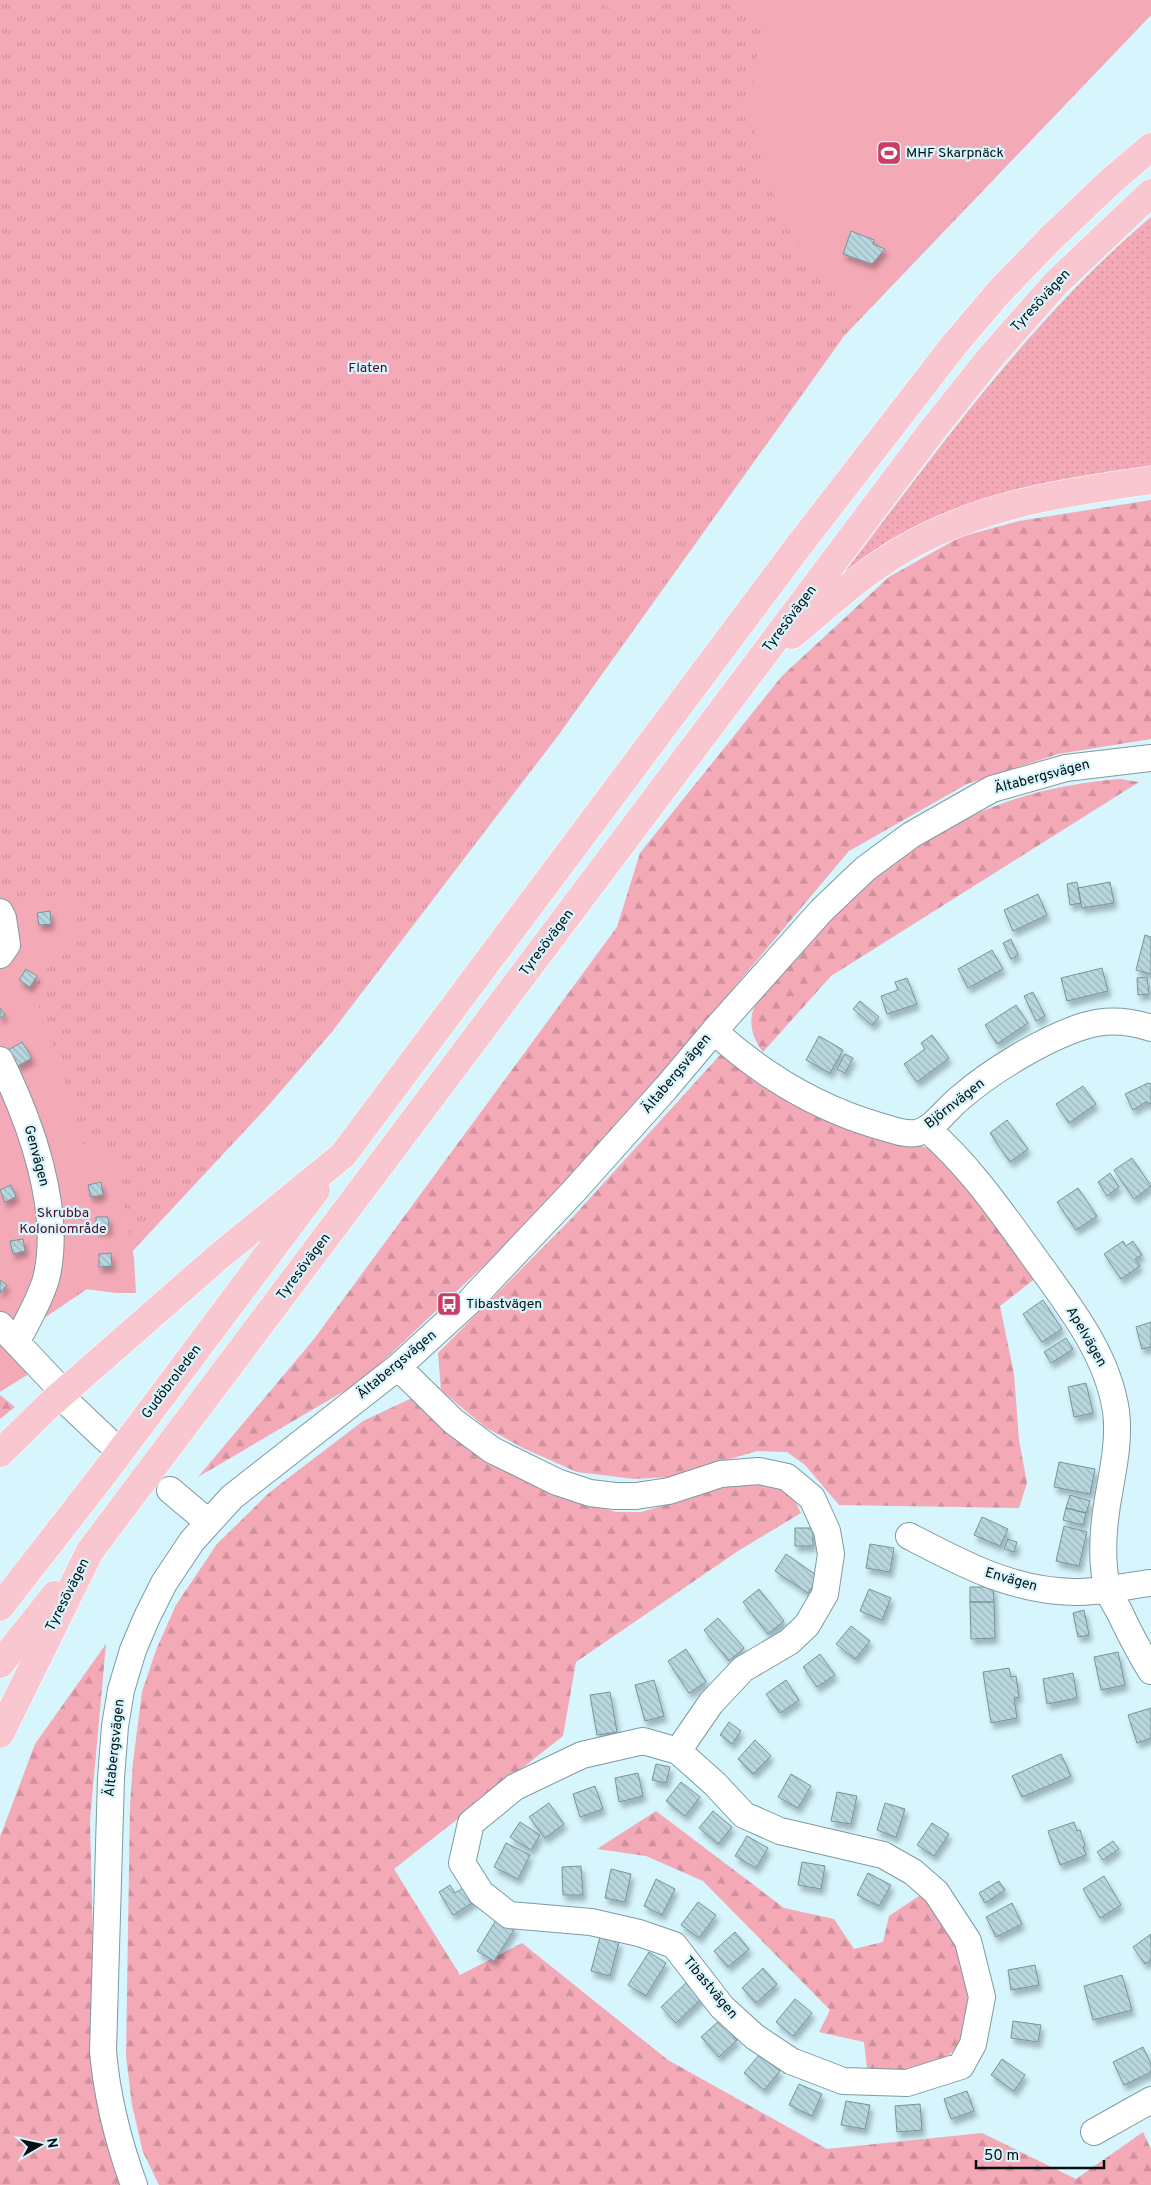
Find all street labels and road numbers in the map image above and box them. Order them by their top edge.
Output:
street label: Tyresövägen [1008,266,1074,336]
street label: Tyresövägen [759,582,821,656]
street label: Ältabergsvägen [992,755,1092,798]
street label: Tyresövägen [516,906,578,980]
street label: Ältabergsvägen [638,1030,715,1117]
street label: Björnvägen [922,1075,988,1133]
street label: Genvägen [20,1123,52,1189]
street label: Tyresövägen [273,1230,335,1304]
street label: Apelvägen [1062,1304,1110,1370]
street label: Ältabergsvägen [353,1326,440,1403]
street label: Gudöbroleden [139,1341,205,1423]
street label: Tyresövägen [42,1556,94,1634]
street label: Envägen [983,1564,1039,1596]
street label: Ältabergsvägen [100,1698,129,1798]
street label: Tibastvägen [679,1953,741,2023]

